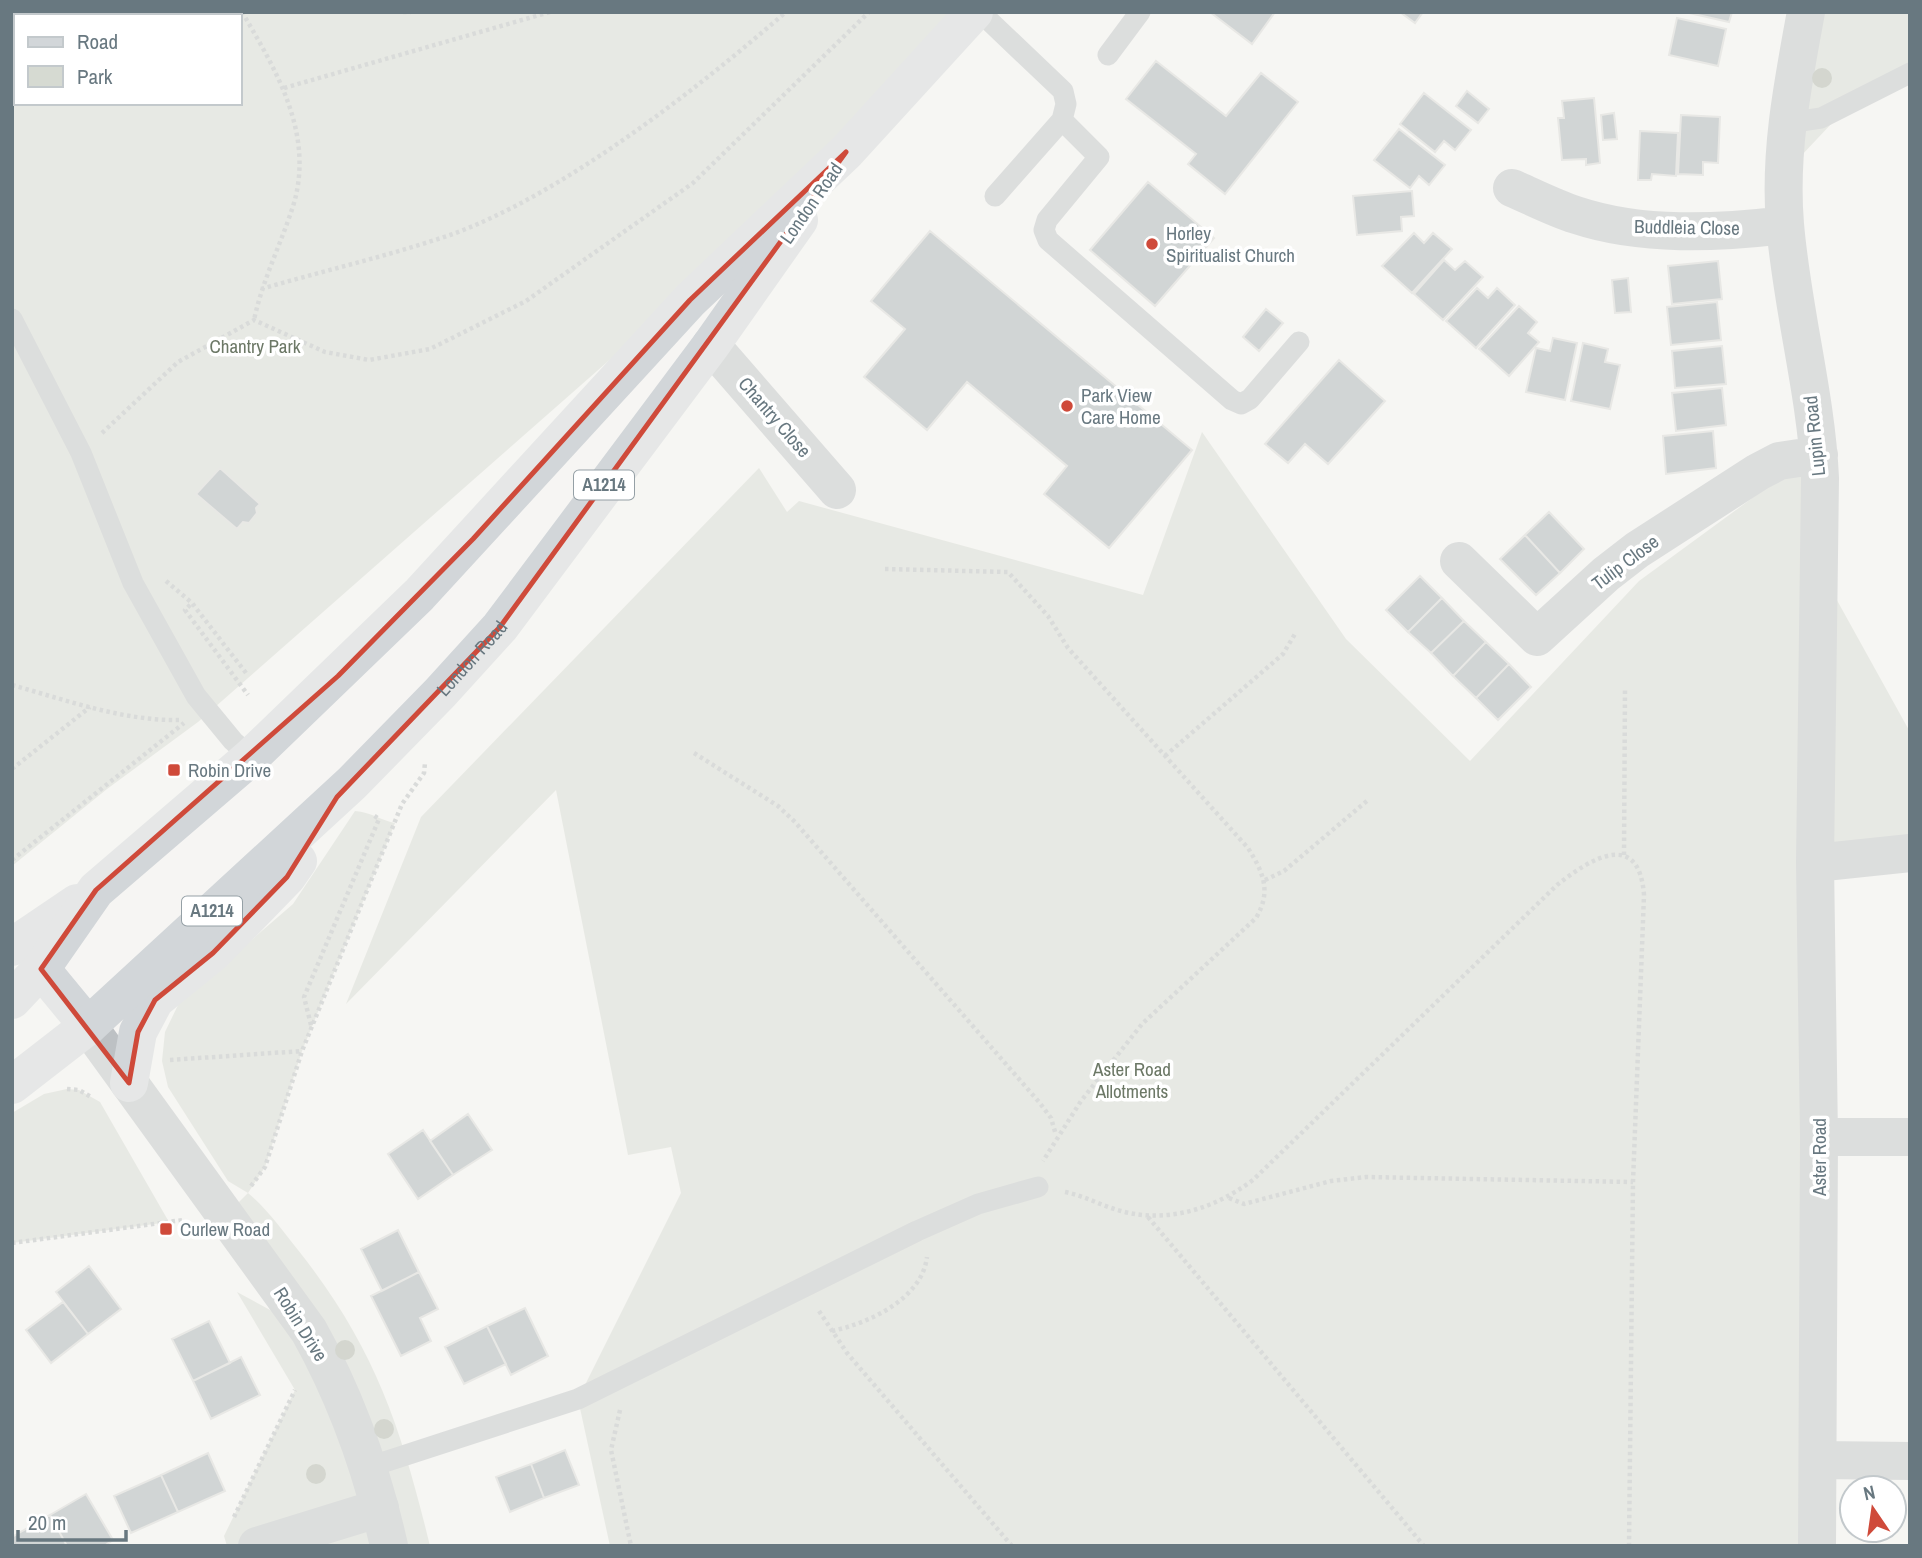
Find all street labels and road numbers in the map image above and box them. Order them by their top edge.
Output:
street label: London Road [774,157,848,249]
street label: Buddleia Close [1634,213,1740,241]
street label: Chantry Close [733,371,817,463]
street label: Lupin Road [1797,395,1831,477]
road number: A1214 [574,471,634,500]
street label: Tulip Close [1586,528,1664,596]
street label: London Road [431,615,513,702]
road number: A1214 [182,896,242,926]
street label: Aster Road [1806,1118,1832,1197]
street label: Robin Drive [268,1282,334,1366]

